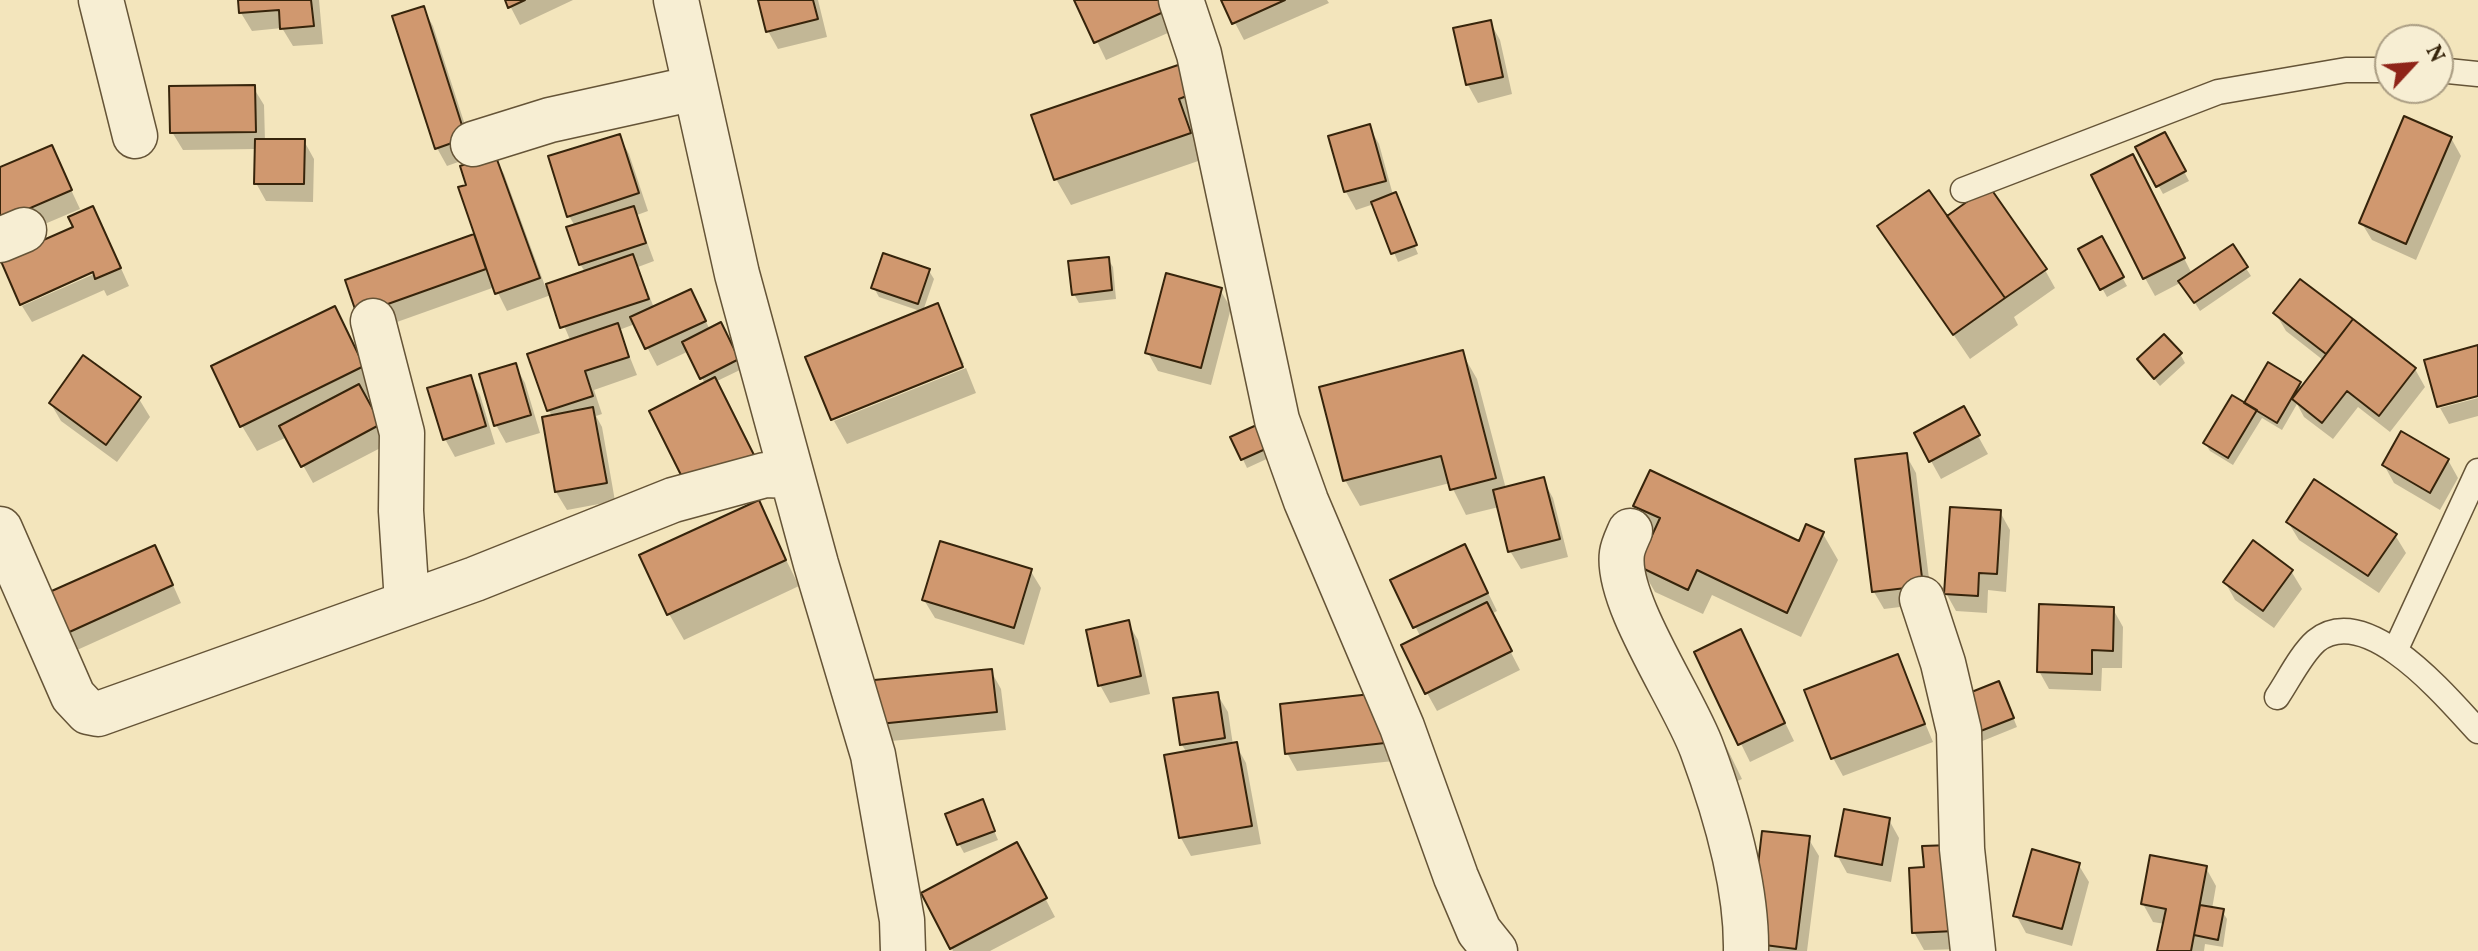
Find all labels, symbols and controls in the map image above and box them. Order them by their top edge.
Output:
north arrow [2374,24,2454,104]
text: N [2417,40,2452,68]

